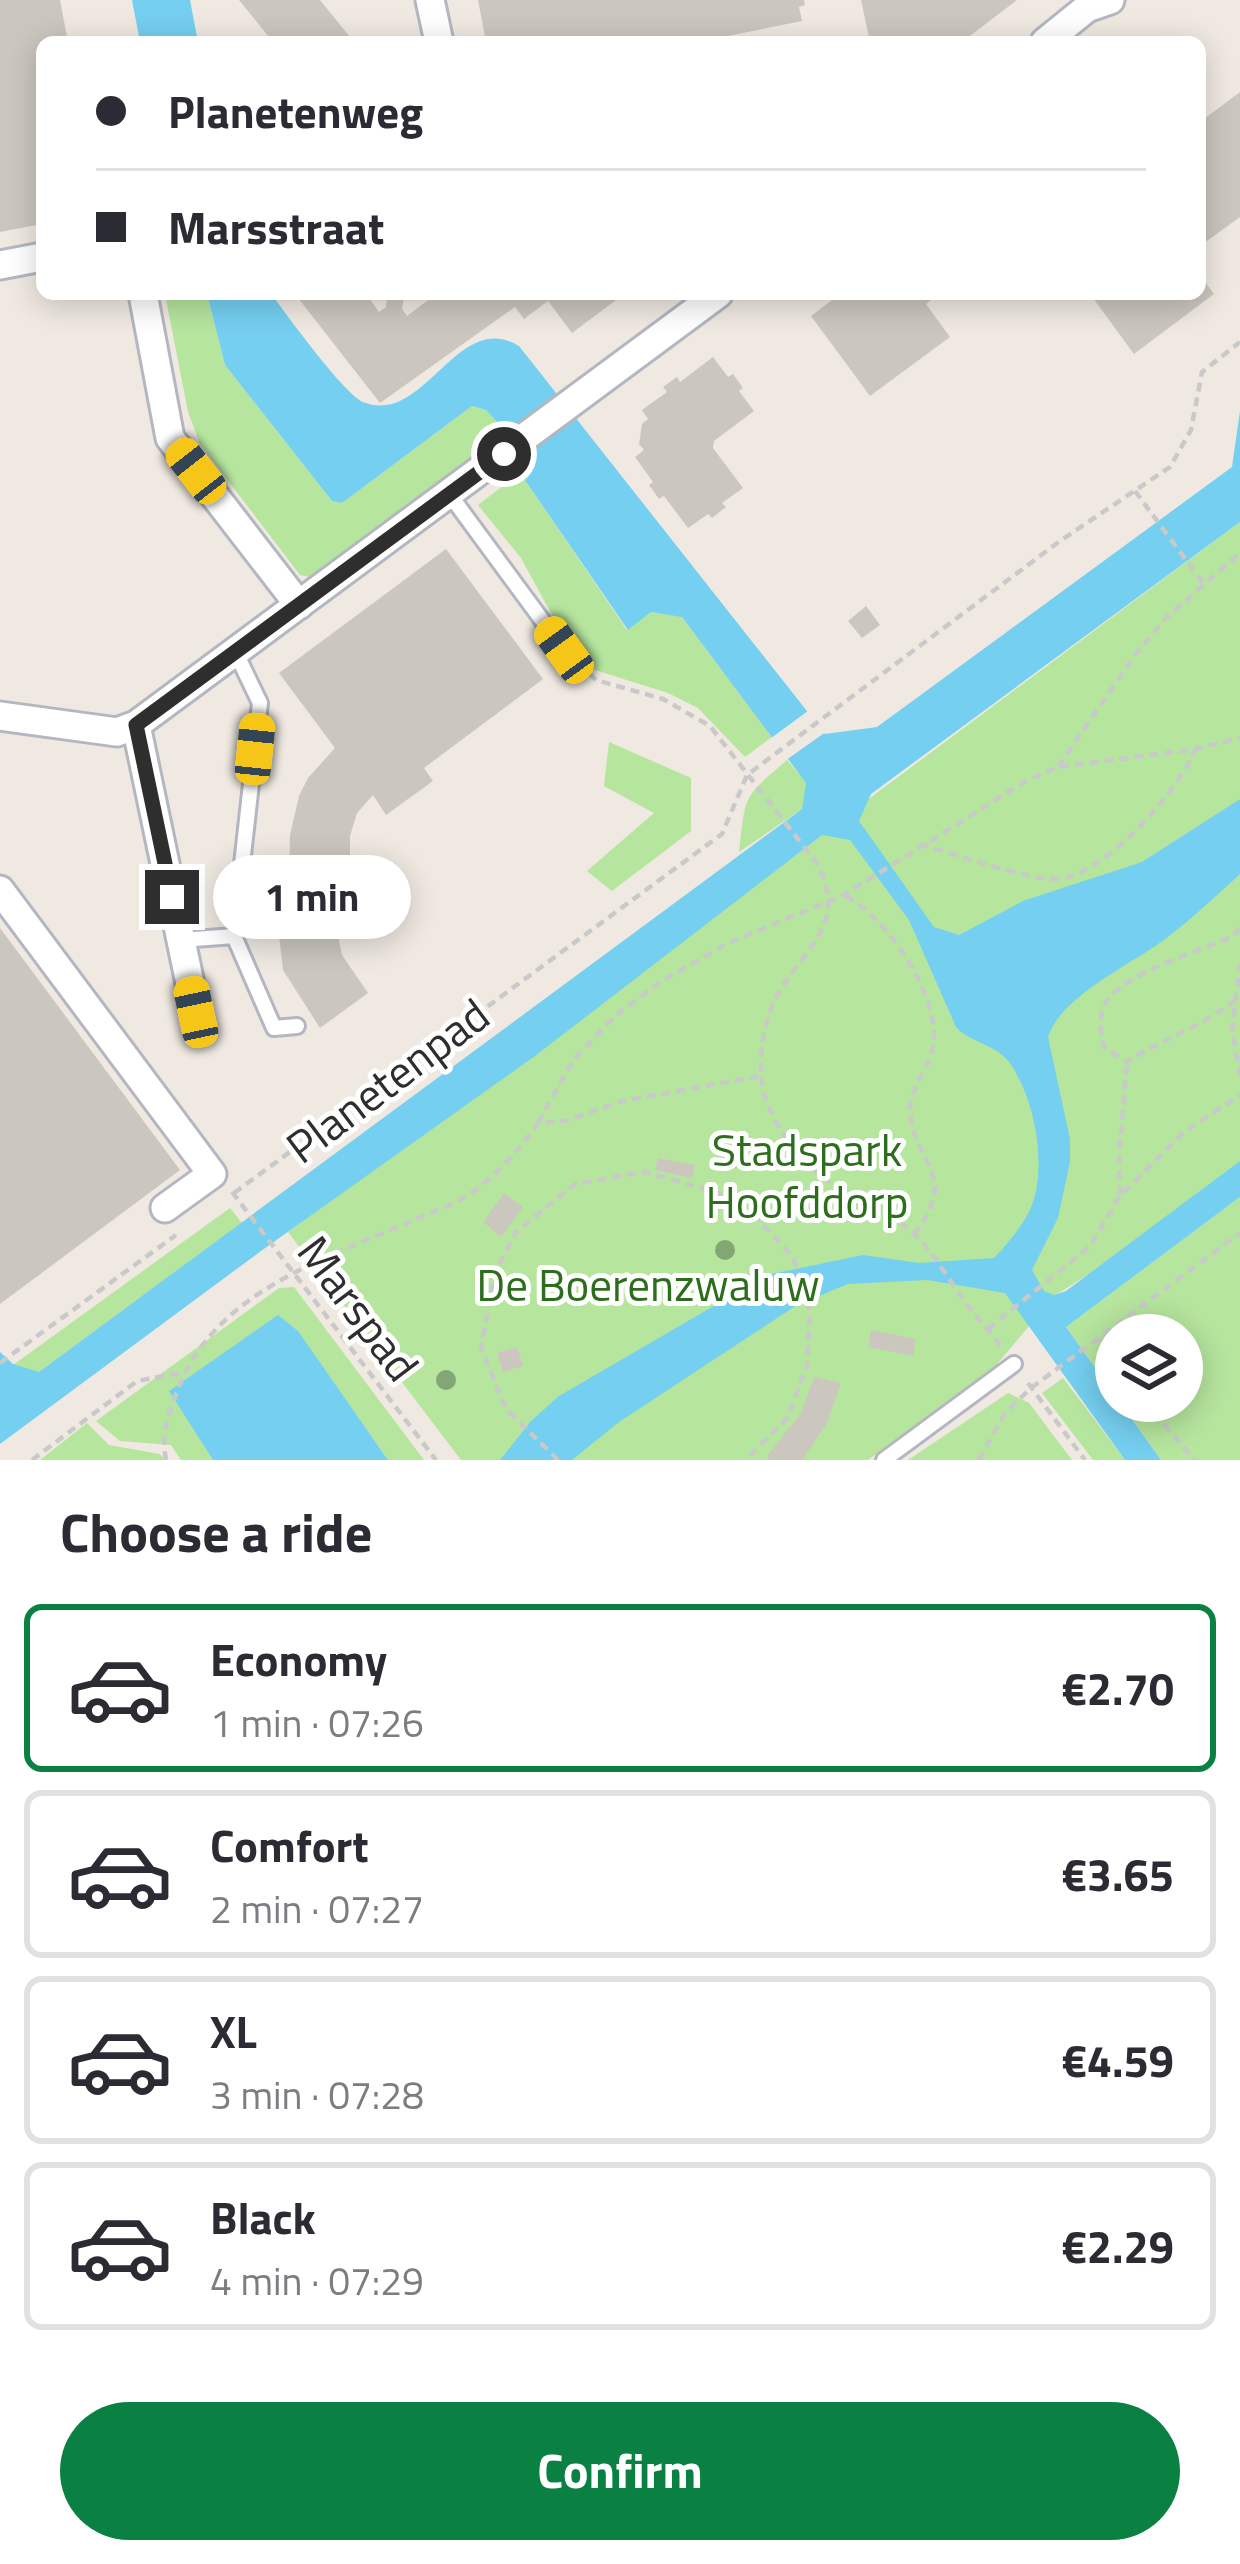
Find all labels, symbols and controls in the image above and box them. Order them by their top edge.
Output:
text: Planetenweg [168,77,423,145]
text: Marsstraat [168,193,384,261]
route start [477,427,531,481]
car [160,432,232,510]
car [528,610,600,690]
car [233,711,277,787]
callout: 1 min [214,855,412,939]
text: 1 min [265,867,359,926]
route end [145,870,199,924]
car [171,973,221,1051]
street label: Planetenpad [271,981,503,1179]
park label: Stadspark Hoofddorp [706,1115,908,1235]
street label: Marspad [282,1221,436,1395]
park label: De Boerenzwaluw [476,1250,820,1318]
map controls [1095,1314,1203,1422]
button: layers [1095,1314,1203,1422]
text: Choose a ride [60,1491,372,1573]
text: Economy [210,1625,387,1693]
icon: car [66,1634,174,1742]
text: €2.70 [1062,1654,1174,1722]
text: 1 min · 07:26 [210,1693,424,1752]
text: Comfort [210,1811,369,1879]
icon: car [66,1820,174,1928]
text: €3.65 [1062,1840,1174,1908]
text: 2 min · 07:27 [210,1879,424,1938]
text: XL [210,1997,257,2065]
icon: car [66,2006,174,2114]
text: €4.59 [1062,2026,1174,2094]
text: 3 min · 07:28 [210,2065,424,2124]
text: Black [210,2183,316,2251]
icon: car [66,2192,174,2300]
text: €2.29 [1062,2212,1174,2280]
text: 4 min · 07:29 [210,2251,424,2310]
button: Confirm [60,2402,1180,2540]

